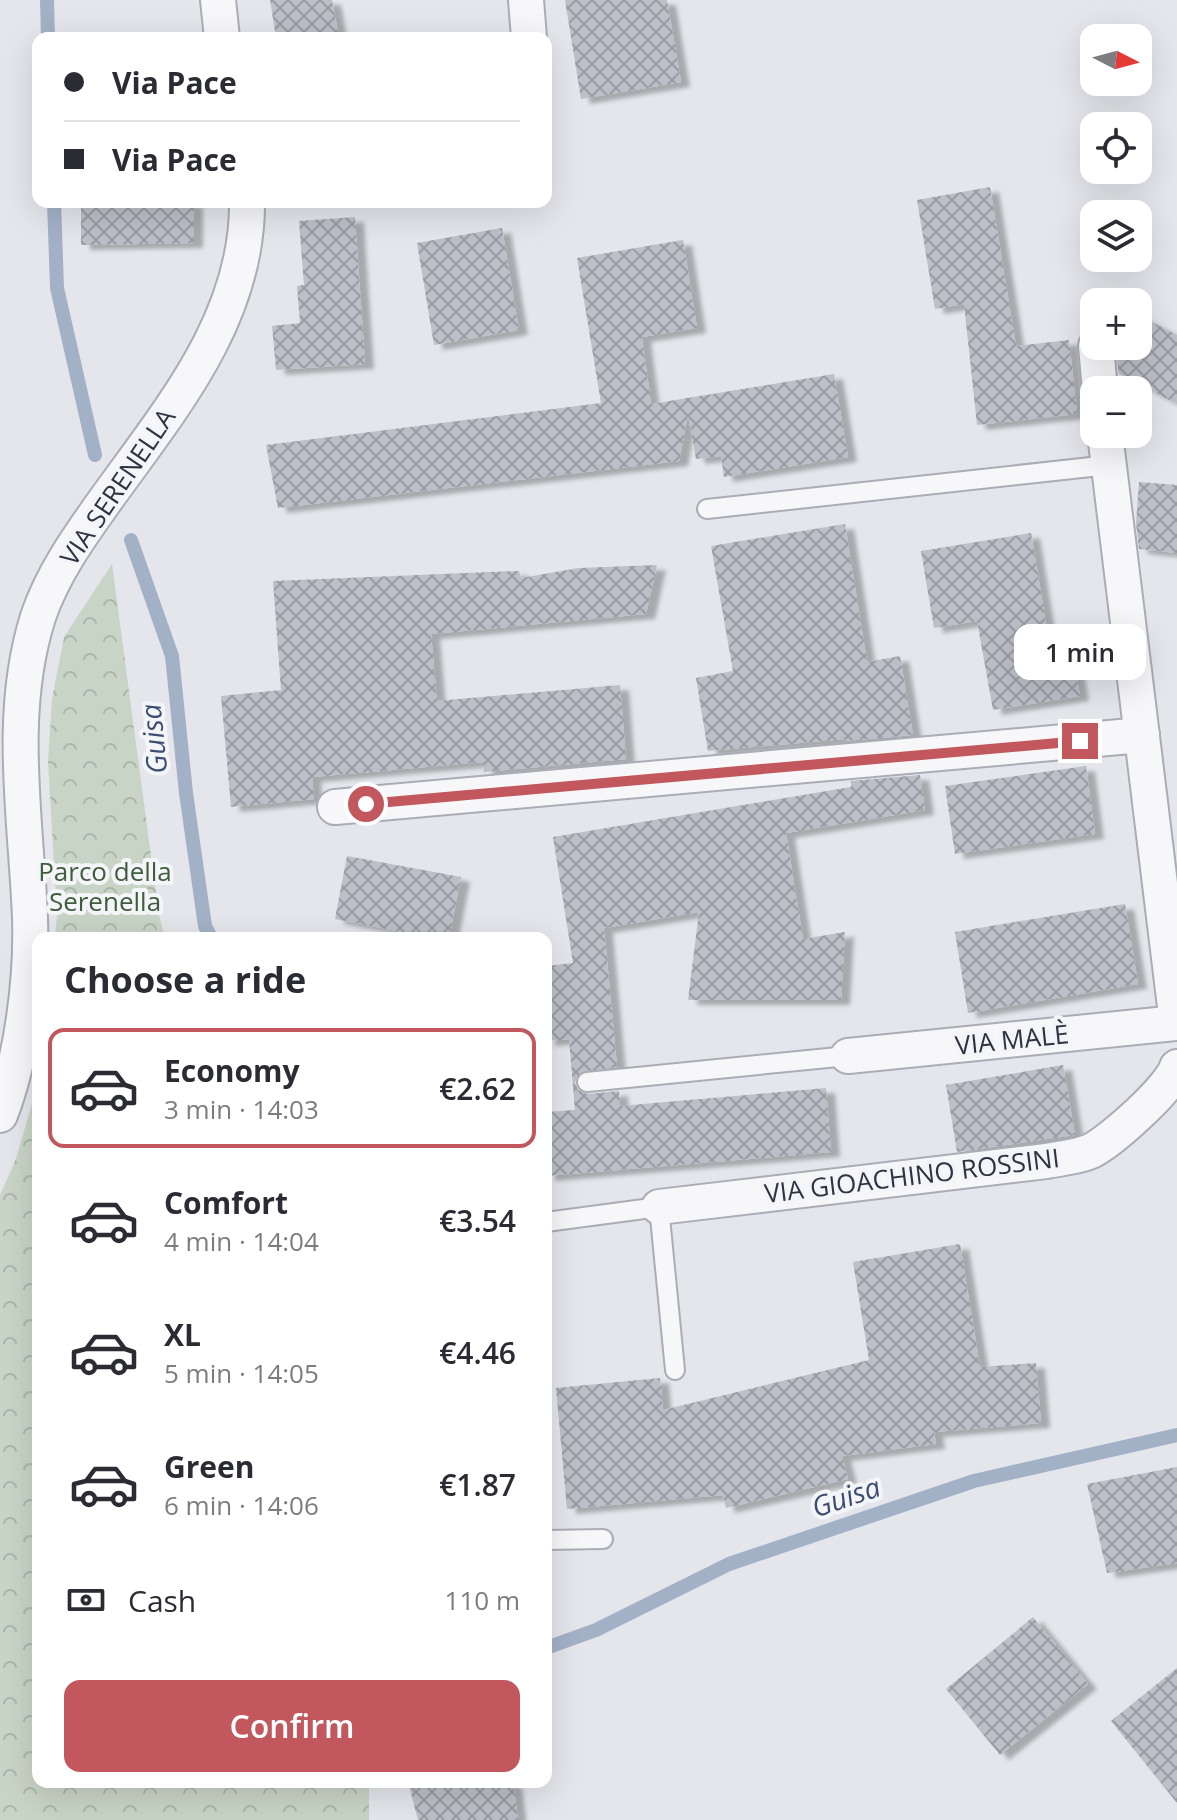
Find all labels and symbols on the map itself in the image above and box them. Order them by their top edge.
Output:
north arrow [1080,24,1152,96]
street label: VIA SERENELLA [51,400,184,572]
callout: 1 min [1014,625,1146,681]
water label: Guisa [130,702,176,776]
route end [1062,723,1098,759]
route start [348,786,384,822]
park label: Parco della Serenella [38,853,172,919]
street label: VIA MALÈ [953,1015,1070,1063]
street label: VIA GIOACHINO ROSSINI [762,1139,1061,1211]
water label: Guisa [806,1467,885,1525]

